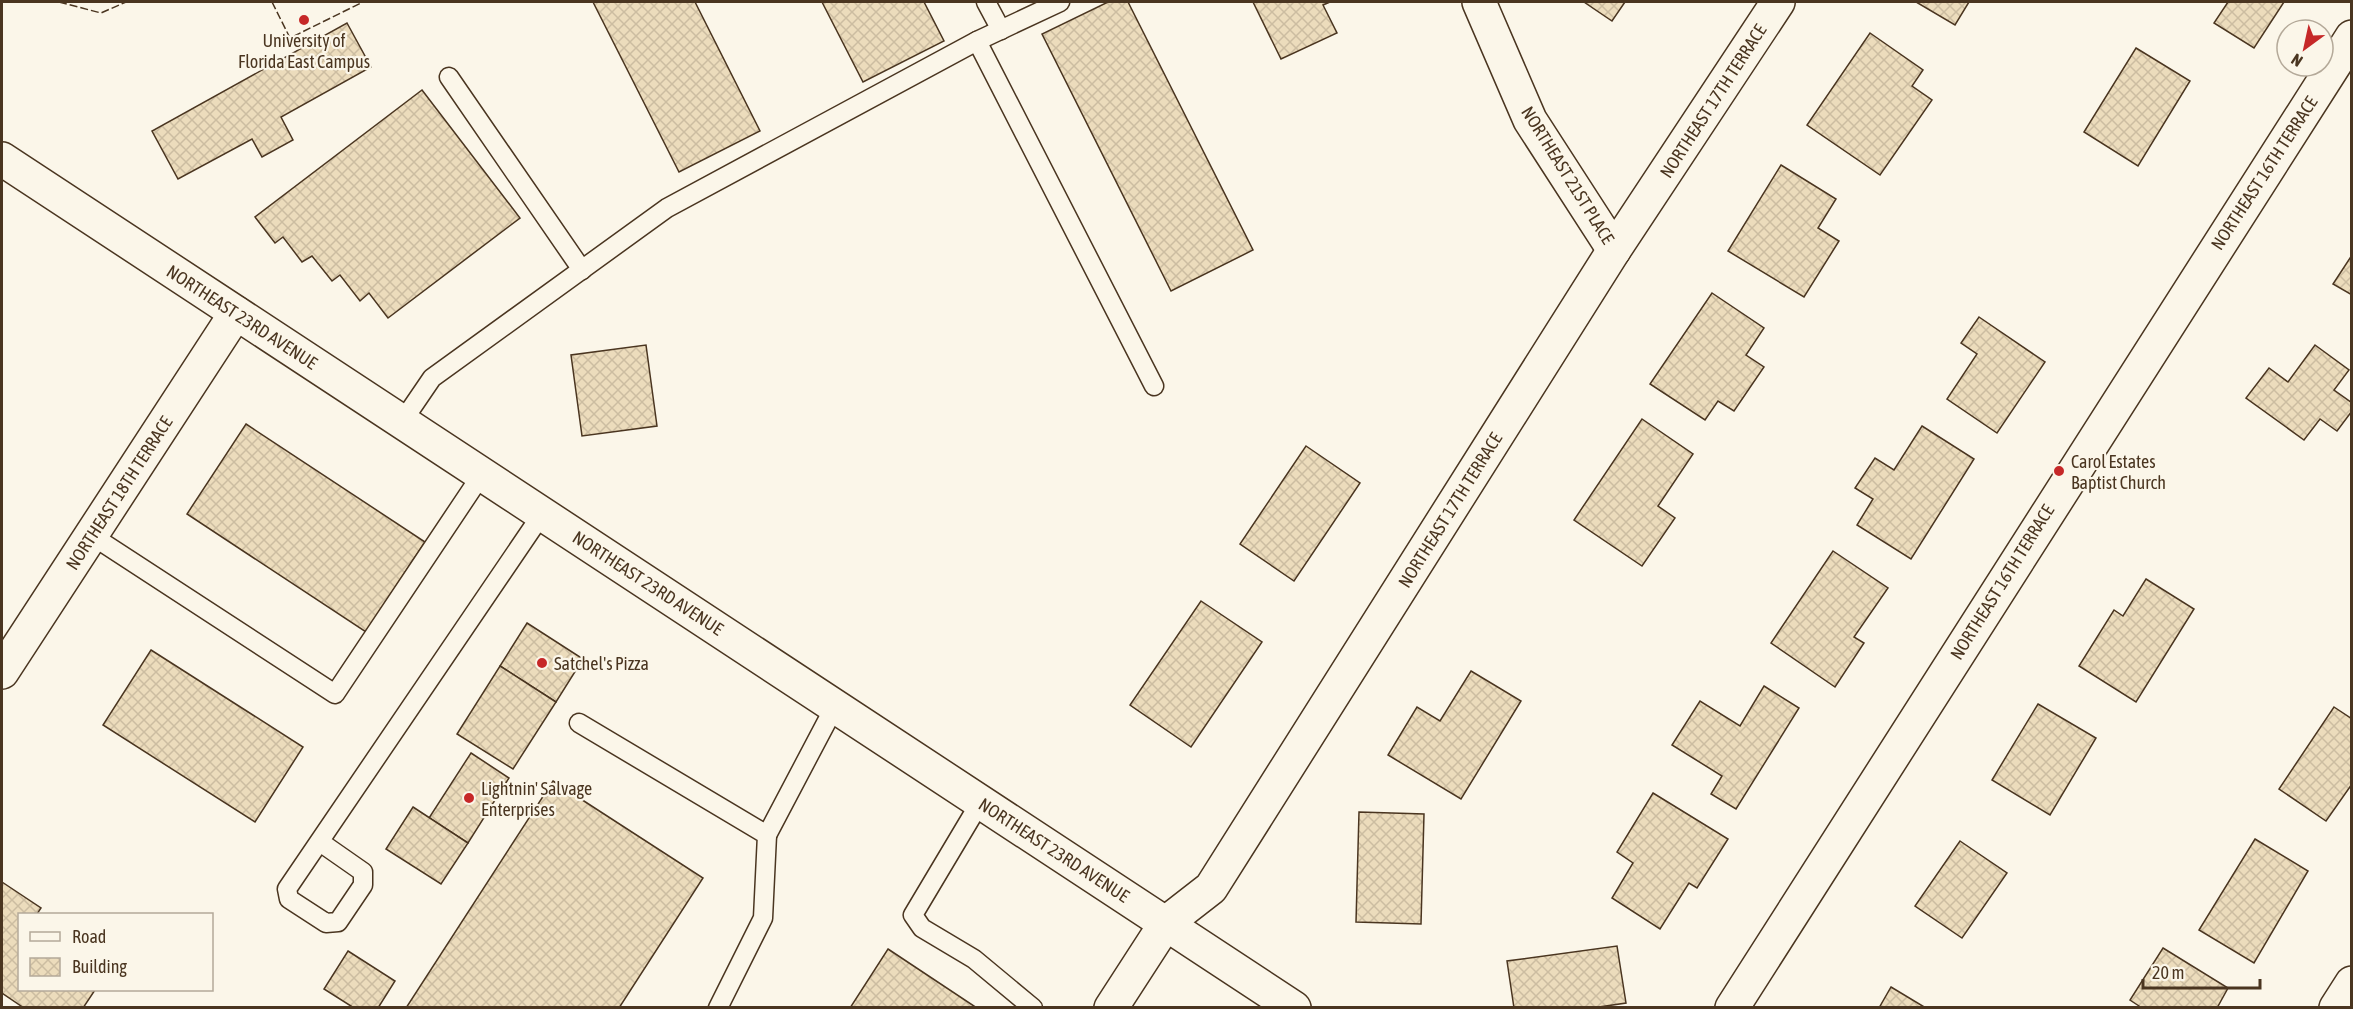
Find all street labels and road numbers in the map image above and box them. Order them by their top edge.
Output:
street label: NORTHEAST 17TH TERRACE [1655,20,1771,182]
street label: NORTHEAST 16TH TERRACE [2206,92,2322,254]
street label: NORTHEAST 21ST PLACE [1517,102,1619,248]
street label: NORTHEAST 23RD AVENUE [163,260,321,374]
street label: NORTHEAST 18TH TERRACE [61,412,177,574]
street label: NORTHEAST 17TH TERRACE [1394,428,1506,591]
street label: NORTHEAST 16TH TERRACE [1946,500,2058,663]
street label: NORTHEAST 23RD AVENUE [569,526,727,640]
street label: NORTHEAST 23RD AVENUE [975,793,1133,907]

